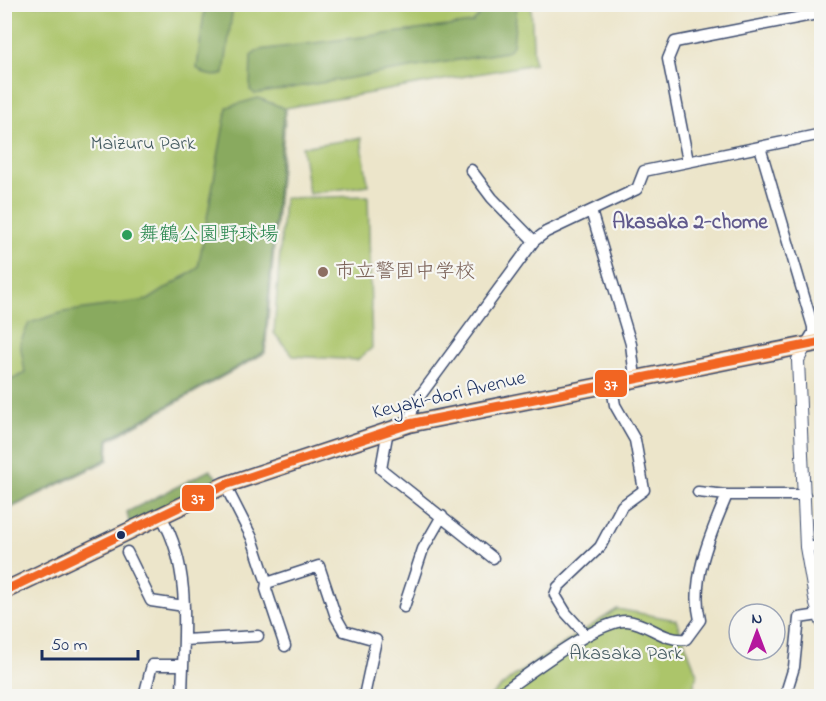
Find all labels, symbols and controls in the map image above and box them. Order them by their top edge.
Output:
park label: Maizuru Park [90,130,196,159]
district label: Akasaka 2-chome [612,208,768,238]
place label: 舞鶴公園野球場 [139,221,279,250]
marker: 舞鶴公園野球場 [120,228,134,242]
place label: 市立警固中学校 [335,258,475,287]
marker: 市立警固中学校 [316,265,330,279]
street label: Keyaki-dori Avenue [369,364,529,428]
line badge: 37 [594,369,628,398]
text: 37 [603,374,618,398]
line badge: 37 [181,484,215,512]
text: 37 [190,488,205,512]
unlabelled marker [115,529,127,541]
north arrow [727,602,787,662]
text: N [752,607,763,631]
scale bar [42,623,138,661]
text: 50 m [51,633,88,659]
park label: Akasaka Park [569,640,683,669]

